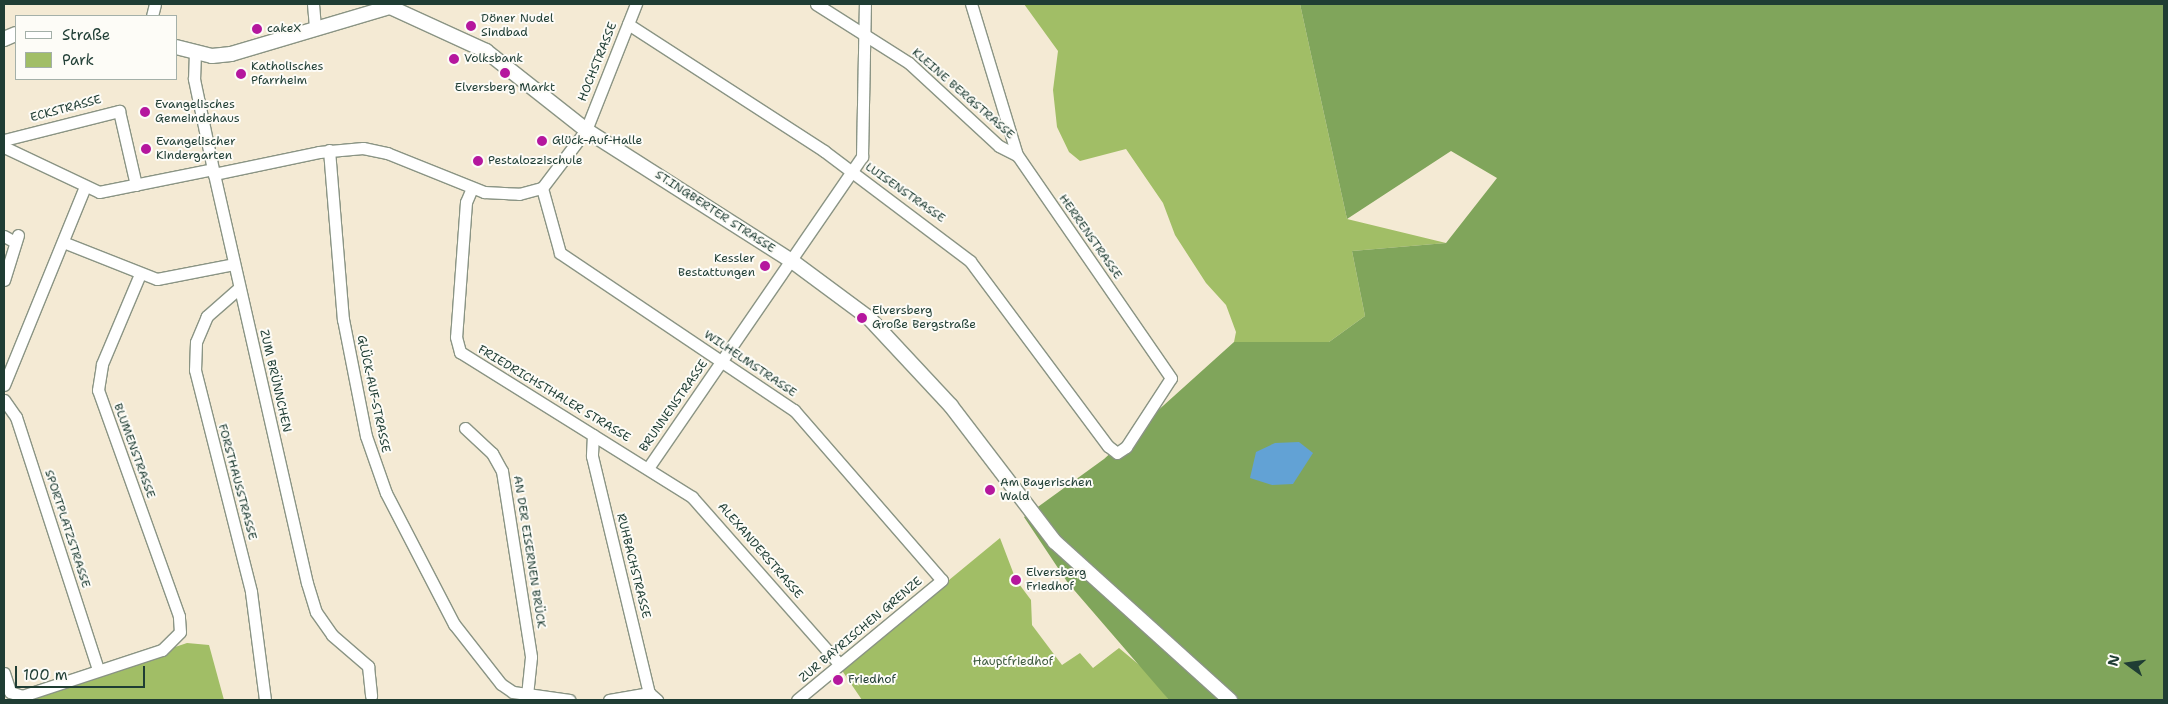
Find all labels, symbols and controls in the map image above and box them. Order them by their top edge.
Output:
place label: Döner Nudel Sindbad [481,12,553,40]
legend [15,15,178,80]
marker: Döner Nudel Sindbad [465,20,477,32]
street label: HOCHSTRASSE [576,20,620,104]
place label: cakeX [267,22,301,36]
marker: cakeX [251,23,263,35]
text: Straße [62,25,110,45]
street label: KLEINE BERGSTRASSE [909,46,1017,142]
text: Park [62,50,94,70]
place label: Volksbank [464,52,523,66]
marker: Volksbank [448,53,460,65]
place label: Katholisches Pfarrheim [251,60,324,88]
marker: Elversberg Markt [499,67,511,79]
marker: Katholisches Pfarrheim [235,68,247,80]
place label: Elversberg Markt [455,81,555,95]
street label: ECKSTRASSE [29,93,103,125]
place label: Evangelisches Gemeindehaus [155,98,240,126]
marker: Evangelisches Gemeindehaus [139,106,151,118]
place label: Glück-Auf-Halle [552,134,642,148]
place label: Evangelischer Kindergarten [156,135,236,163]
marker: Glück-Auf-Halle [536,135,548,147]
marker: Evangelischer Kindergarten [140,143,152,155]
place label: Pestalozzischule [488,154,583,168]
marker: Pestalozzischule [472,155,484,167]
street label: LUISENSTRASSE [862,160,948,226]
street label: ST.INGBERTER STRASSE [652,168,778,256]
street label: HERRENSTRASSE [1055,192,1125,282]
place label: Kessler Bestattungen [678,252,755,280]
marker: Kessler Bestattungen [759,260,771,272]
place label: Elversberg Große Bergstraße [872,304,976,332]
marker: Elversberg Große Bergstraße [856,312,868,324]
street label: ZUM BRÜNNCHEN [256,328,294,434]
street label: WILHELMSTRASSE [701,328,799,400]
street label: GLÜCK-AUF-STRASSE [353,334,393,454]
street label: FRIEDRICHSTHALER STRASSE [475,343,633,445]
street label: BRUNNENSTRASSE [637,357,711,455]
street label: BLUMENSTRASSE [110,402,158,500]
street label: FORSTHAUSSTRASSE [215,422,259,542]
street label: SPORTPLATZSTRASSE [41,468,93,590]
street label: AN DER EISERNEN BRÜCK [510,475,548,629]
place label: Am Bayerischen Wald [1000,476,1092,504]
marker: Am Bayerischen Wald [984,484,996,496]
street label: ALEXANDERSTRASSE [714,500,806,602]
street label: RUHBACHSTRASSE [613,512,653,620]
place label: Elversberg Friedhof [1026,566,1086,594]
street label: ZUR BAYRISCHEN GRENZE [797,574,925,686]
marker: Elversberg Friedhof [1010,574,1022,586]
north arrow [2103,639,2153,689]
text: N [2103,653,2124,668]
park label: Hauptfriedhof [973,655,1053,669]
scale bar [18,656,148,688]
text: 100 m [23,665,68,685]
place label: Friedhof [848,673,896,687]
marker: Friedhof [832,674,844,686]

